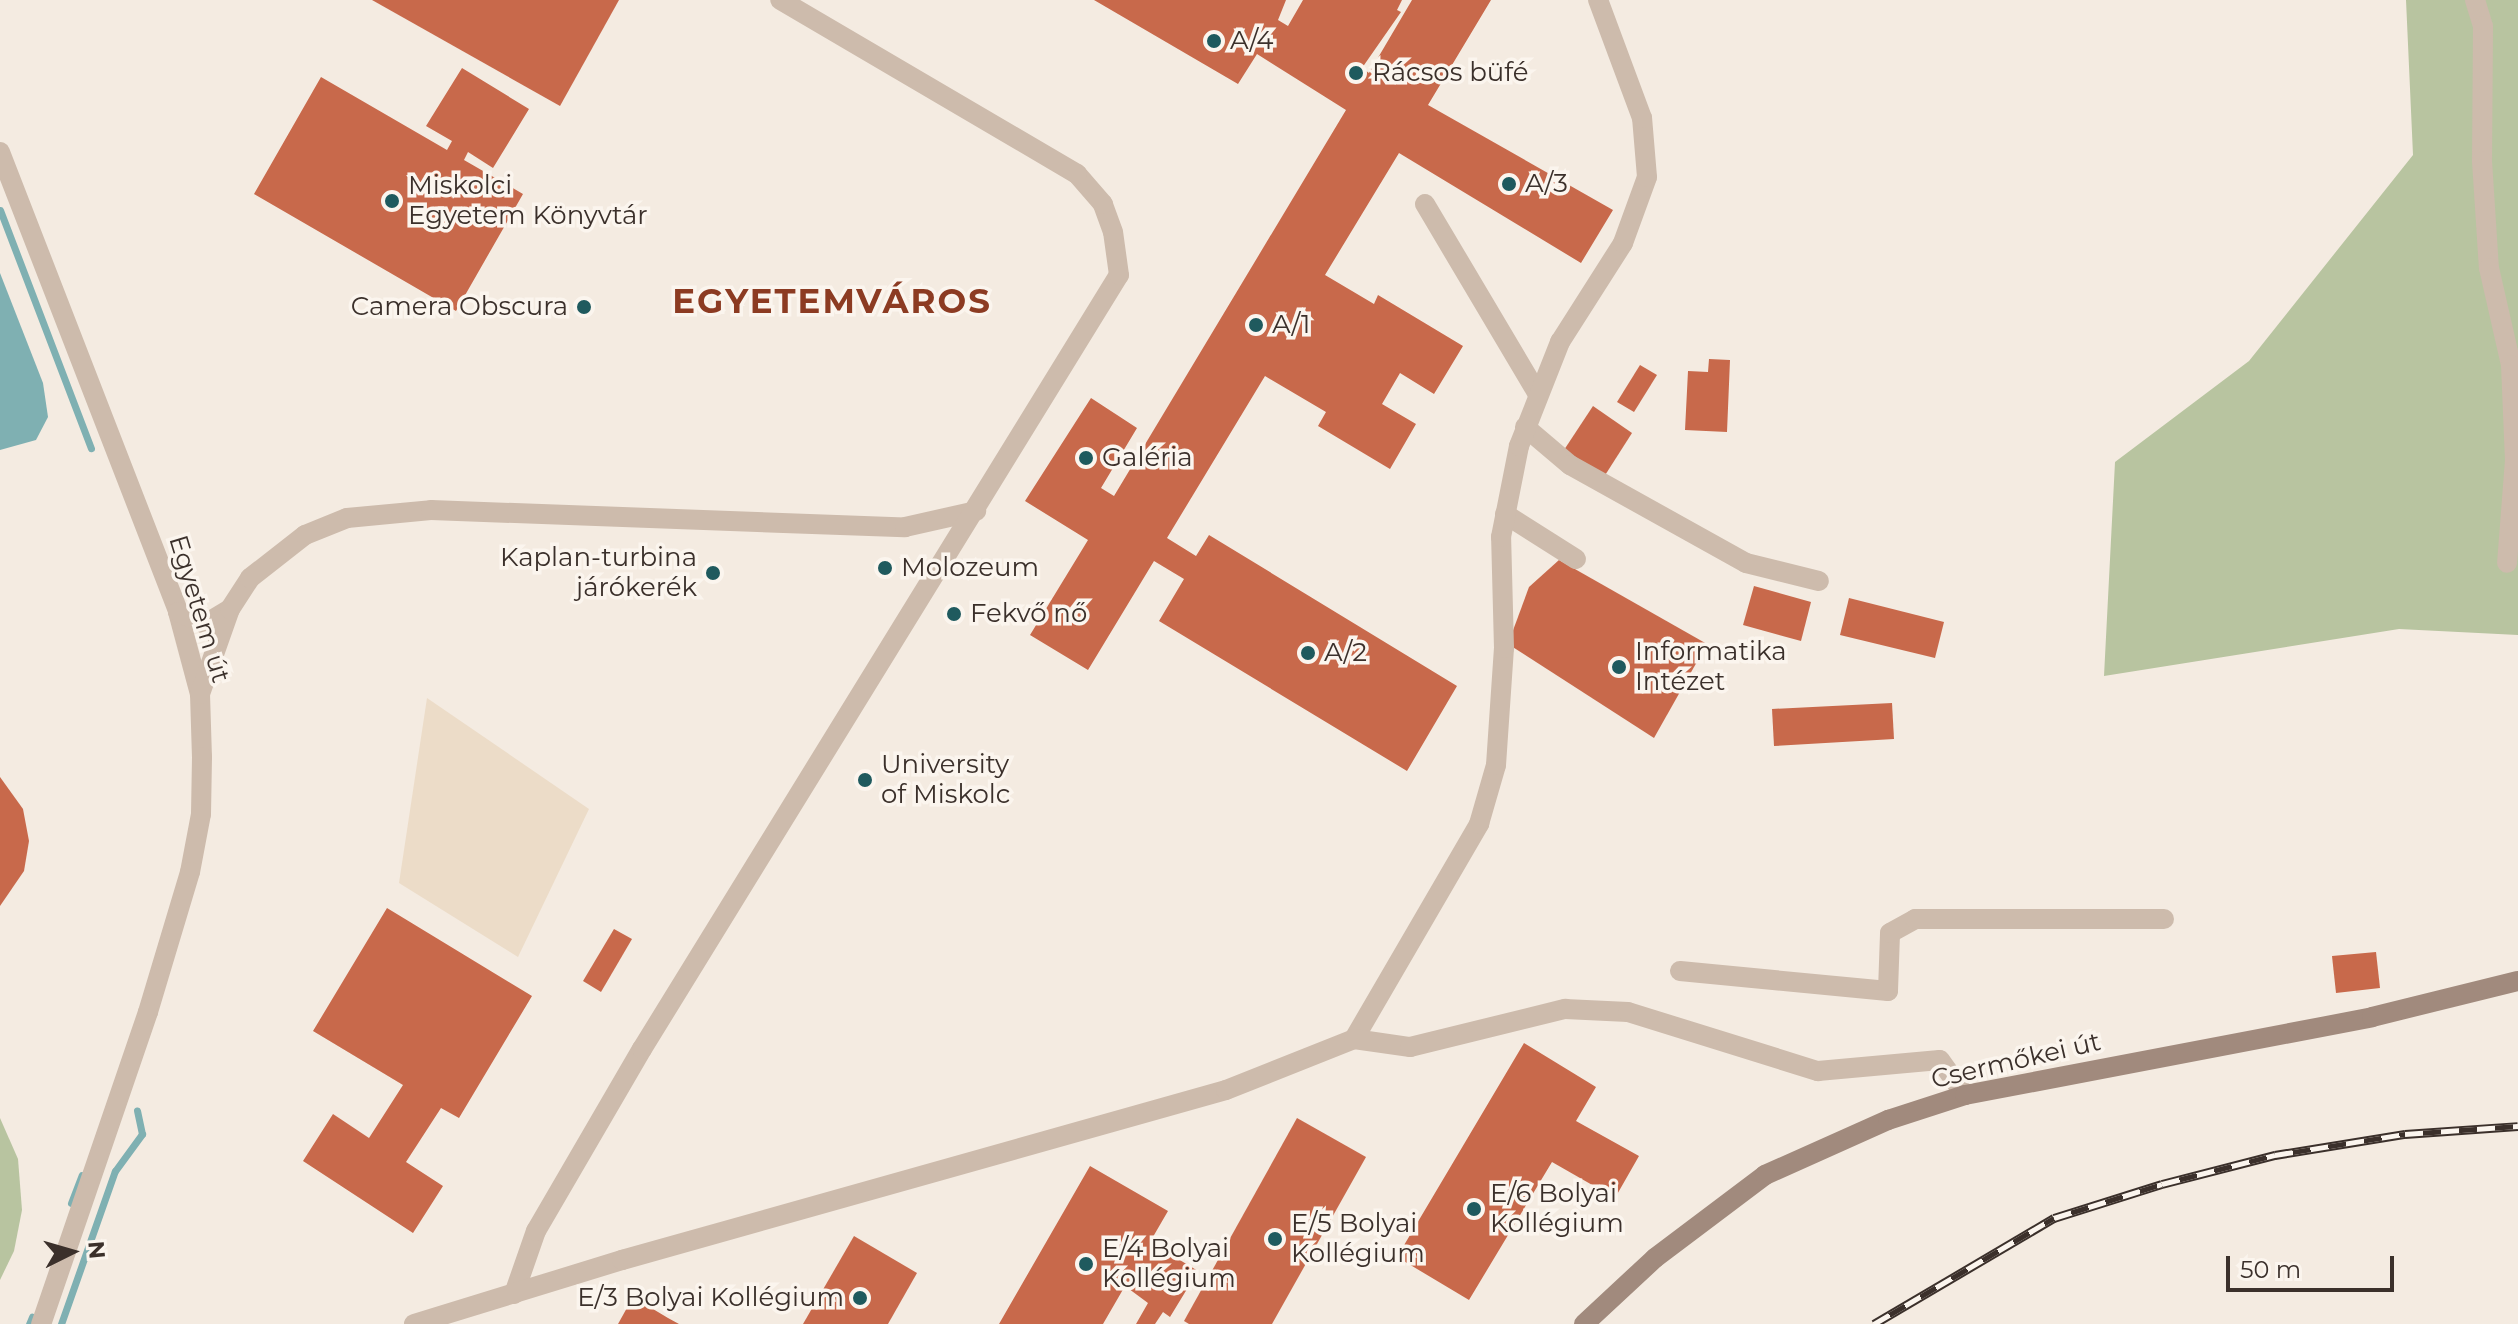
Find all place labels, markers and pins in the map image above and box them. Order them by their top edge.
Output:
place label: A/4 [1230,25,1274,57]
marker: A/4 [1205,32,1223,50]
place label: Rácsos büfé [1372,57,1529,89]
marker: Rácsos büfé [1347,64,1365,82]
place label: A/3 [1525,168,1568,200]
place label: Miskolci Egyetem Könyvtár [408,170,648,232]
marker: A/3 [1500,175,1518,193]
marker: Miskolci Egyetem Könyvtár [383,192,401,210]
place label: Camera Obscura [351,291,568,323]
marker: Camera Obscura [575,298,593,316]
place label: A/1 [1272,309,1310,341]
marker: A/1 [1247,316,1265,334]
place label: Galéria [1102,442,1193,474]
marker: Galéria [1077,449,1095,467]
place label: Kaplan-turbina járókerék [500,542,697,604]
place label: Molozeum [901,552,1039,584]
marker: Molozeum [876,559,894,577]
marker: Kaplan-turbina járókerék [704,564,722,582]
place label: Fekvő nő [970,598,1087,630]
marker: Fekvő nő [945,605,963,623]
place label: Informatika Intézet [1635,636,1787,698]
place label: A/2 [1324,637,1367,669]
marker: A/2 [1299,644,1317,662]
marker: Informatika Intézet [1610,658,1628,676]
place label: University of Miskolc [881,749,1010,810]
marker: University of Miskolc [856,771,874,789]
place label: E/6 Bolyai Kollégium [1490,1178,1624,1240]
marker: E/6 Bolyai Kollégium [1465,1200,1483,1218]
place label: E/5 Bolyai Kollégium [1291,1208,1425,1270]
marker: E/5 Bolyai Kollégium [1266,1230,1284,1248]
place label: E/4 Bolyai Kollégium [1102,1233,1236,1294]
marker: E/4 Bolyai Kollégium [1077,1255,1095,1273]
place label: E/3 Bolyai Kollégium [577,1282,844,1314]
marker: E/3 Bolyai Kollégium [851,1289,869,1307]

